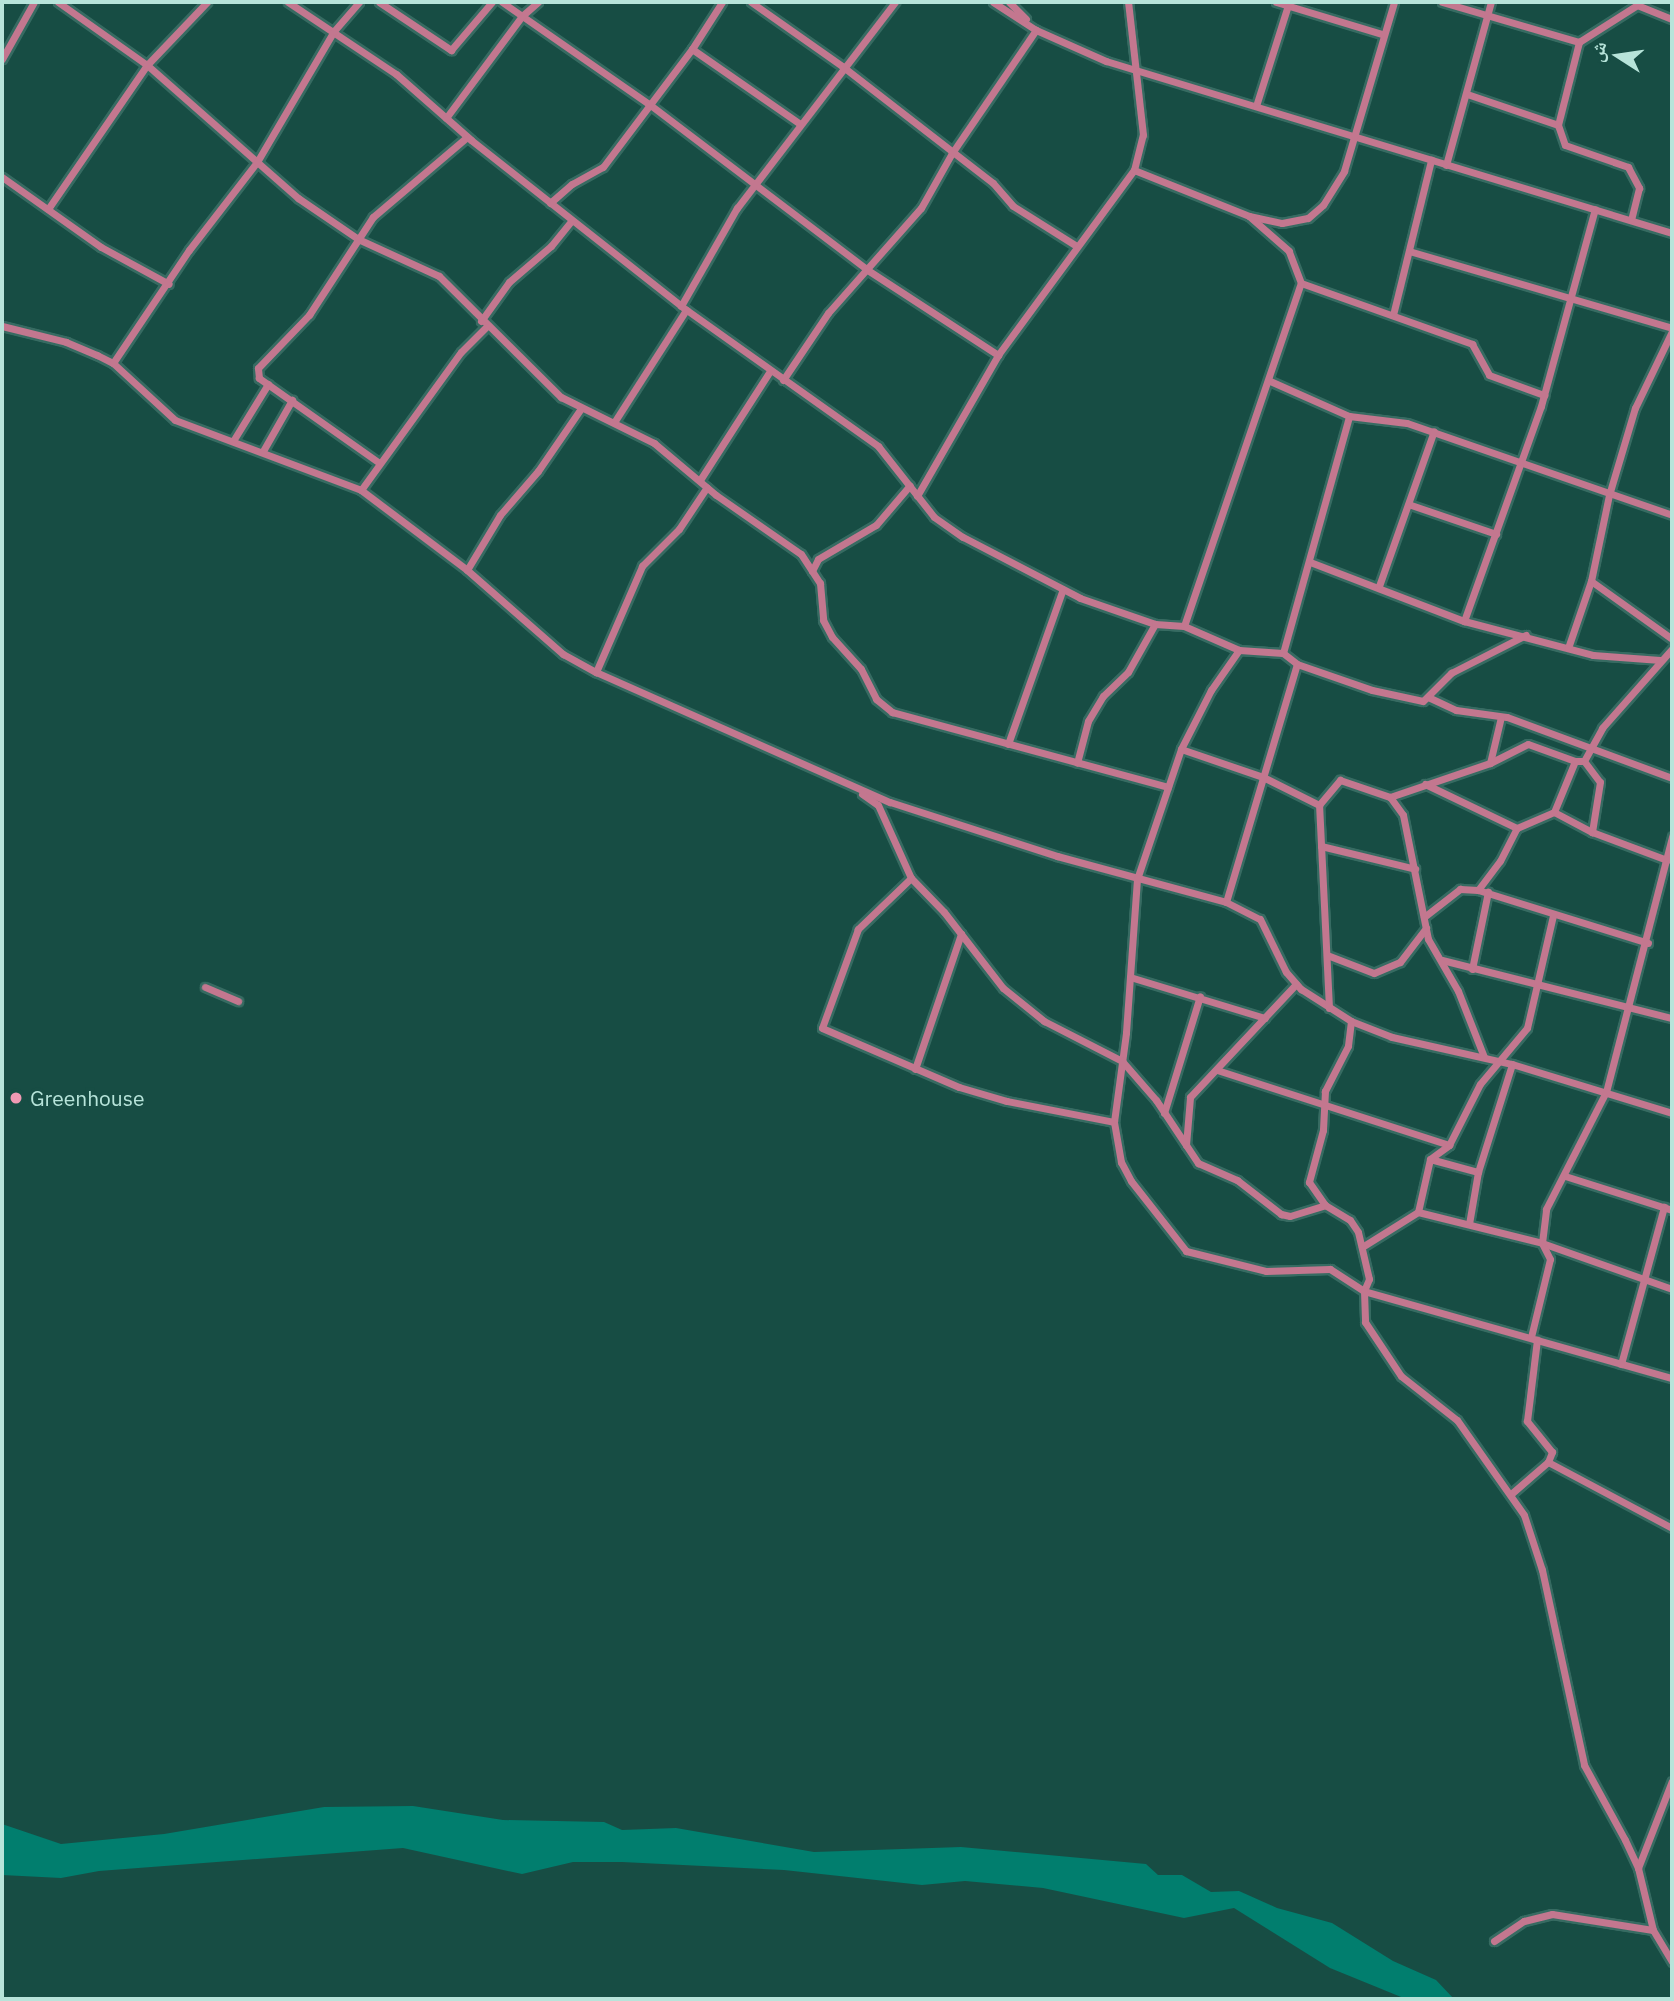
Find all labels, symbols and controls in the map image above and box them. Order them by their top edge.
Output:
north arrow [1583,21,1653,91]
text: ش [1584,39,1611,64]
place label: Greenhouse [30,1085,145,1111]
marker: Greenhouse [8,1090,24,1106]

